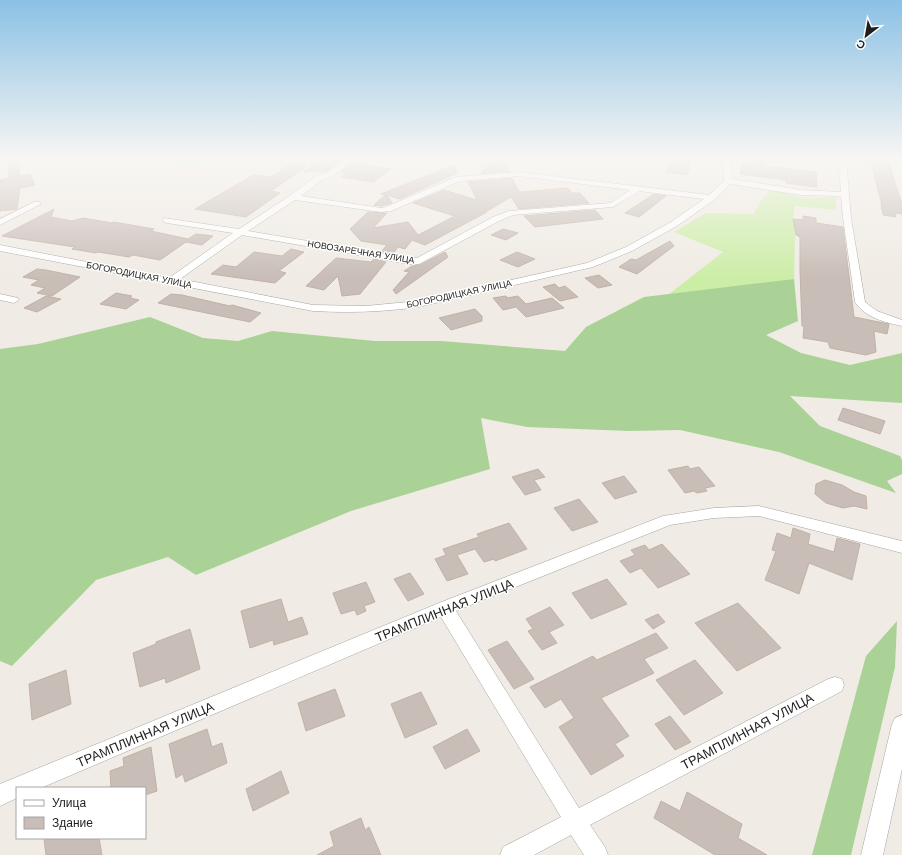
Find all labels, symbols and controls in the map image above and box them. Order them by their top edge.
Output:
north arrow [846,16,886,56]
text: С [854,36,868,52]
street label: НОВОЗАРЕЧНАЯ УЛИЦА [307,239,415,265]
street label: БОГОРОДИЦКАЯ УЛИЦА [85,260,193,290]
street label: БОГОРОДИЦКАЯ УЛИЦА [405,278,513,310]
street label: ТРАМПЛИННАЯ УЛИЦА [373,576,516,645]
street label: ТРАМПЛИННАЯ УЛИЦА [678,690,816,773]
street label: ТРАМПЛИННАЯ УЛИЦА [74,699,216,770]
legend [16,787,146,839]
text: Улица [52,796,86,810]
text: Здание [52,816,93,830]

